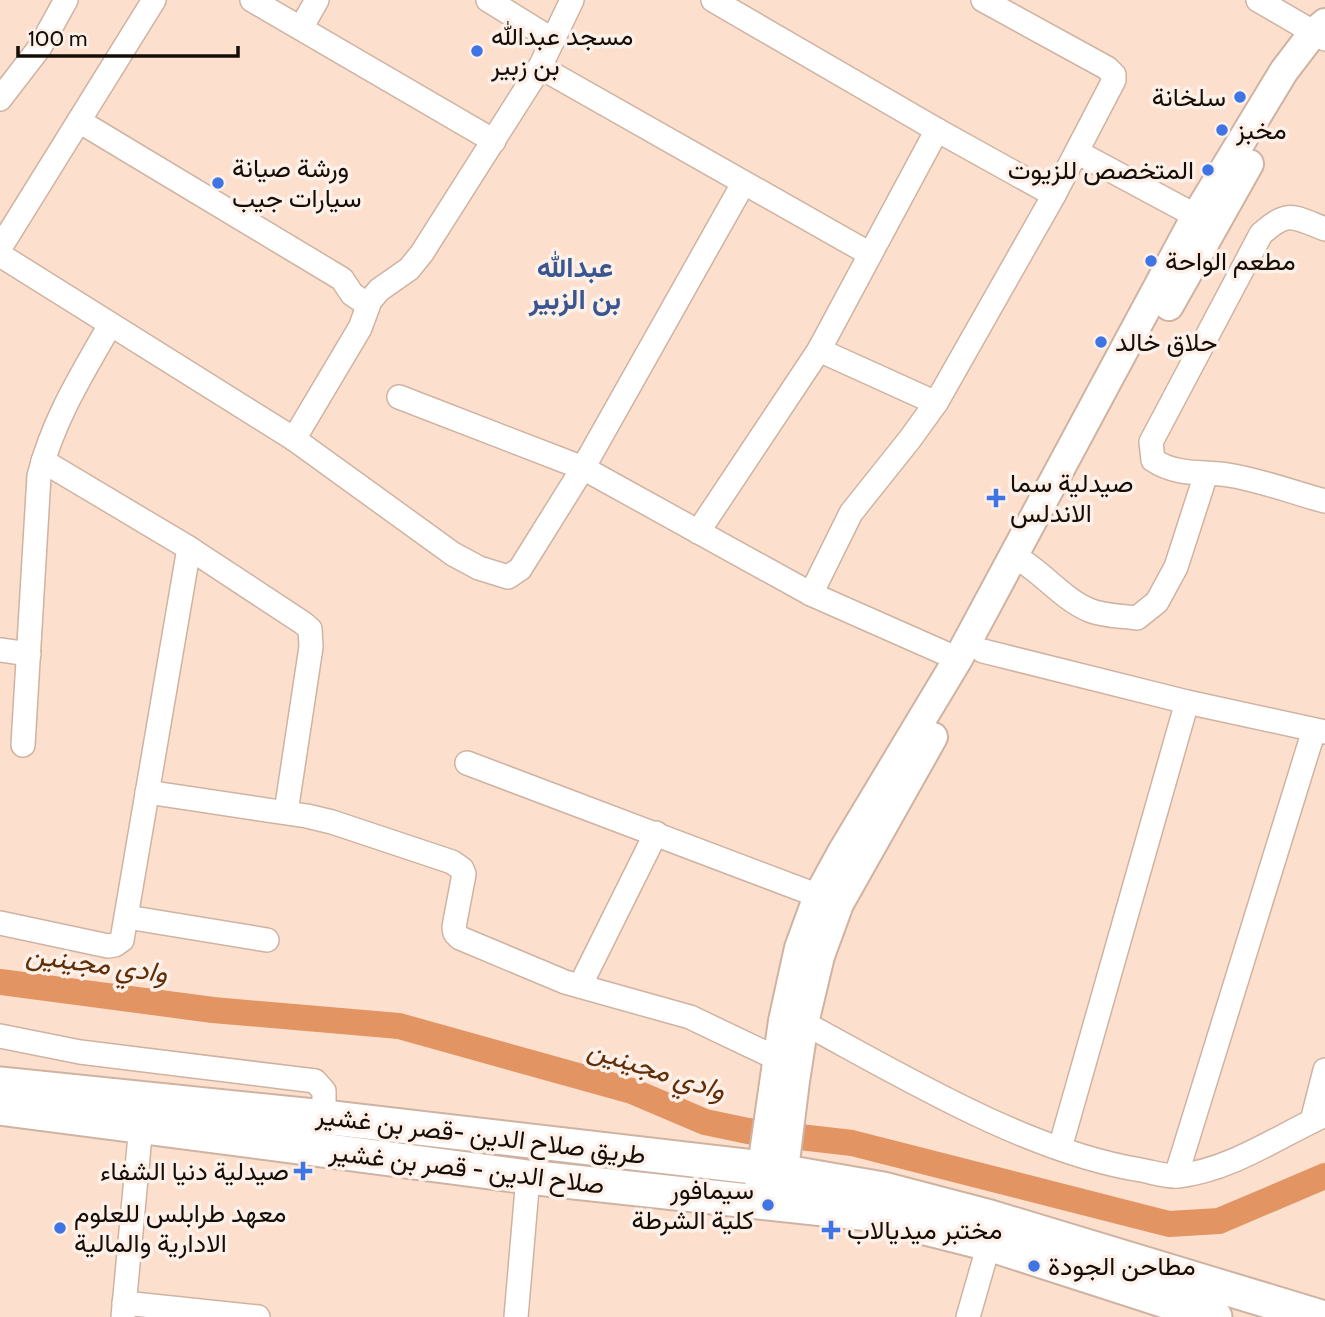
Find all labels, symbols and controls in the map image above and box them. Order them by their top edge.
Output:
scale bar [18,14,238,58]
place label: مسجد عبدالله بن زبير [490,20,633,82]
text: 100 m [28,26,87,51]
marker: مسجد عبدالله بن زبير [469,43,485,59]
place label: سلخانة [1152,81,1226,113]
marker: سلخانة [1232,89,1248,105]
place label: مخبز [1235,114,1287,146]
marker: مخبز [1214,122,1230,138]
place label: ورشة صيانة سيارات جيب [232,152,362,214]
place label: المتخصص للزيوت [1008,154,1194,186]
marker: المتخصص للزيوت [1200,162,1216,178]
marker: ورشة صيانة سيارات جيب [210,175,226,191]
place label: مطعم الواحة [1165,245,1296,278]
district label: عبدالله بن الزبير [528,250,621,317]
marker: مطعم الواحة [1143,253,1159,269]
place label: حلاق خالد [1115,326,1217,358]
marker: حلاق خالد [1093,334,1109,350]
place label: صيدلية سما الاندلس [1010,467,1133,529]
marker: صيدلية سما الاندلس [988,490,1004,506]
water label: وادي مجينين [23,936,171,996]
water label: وادي مجينين [582,1031,731,1113]
street label: طريق صلاح الدين -قصر بن غشير [313,1099,648,1173]
street label: صلاح الدين - قصر بن غشير [326,1135,606,1203]
place label: صيدلية دنيا الشفاء [100,1155,289,1187]
marker: صيدلية دنيا الشفاء [295,1163,311,1179]
place label: سيمافور كلية الشرطة [632,1174,754,1236]
place label: معهد طرابلس للعلوم الادارية والمالية [74,1197,286,1259]
marker: سيمافور كلية الشرطة [760,1197,776,1213]
place label: مختبر ميديالاب [847,1214,1002,1246]
marker: معهد طرابلس للعلوم الادارية والمالية [52,1220,68,1236]
marker: مختبر ميديالاب [821,1220,841,1240]
place label: مطاحن الجودة [1048,1250,1196,1282]
marker: مطاحن الجودة [1026,1258,1042,1274]

